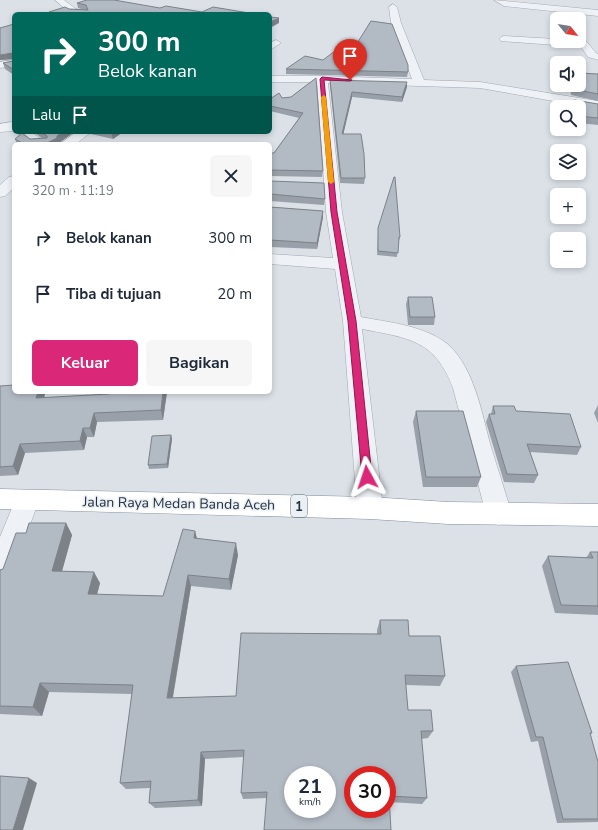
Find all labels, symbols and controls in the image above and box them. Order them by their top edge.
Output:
north arrow [550,12,586,48]
map controls [550,12,586,268]
text: 300 m [98,23,181,61]
icon: right [32,28,84,80]
pin [333,39,367,80]
icon: arrive [339,45,361,67]
button: sound [550,56,586,92]
text: Belok kanan [98,59,197,83]
button: search [550,100,586,136]
icon: arrive [69,104,91,126]
text: Lalu [32,105,61,125]
button: layers [550,144,586,180]
text: 1 mnt [32,151,97,183]
button: close [210,155,252,197]
text: 320 m · 11:19 [32,182,114,200]
button: + [550,188,586,224]
icon: right [32,227,54,249]
text: Belok kanan [66,228,152,248]
text: 300 m [208,228,252,248]
button: − [550,232,586,268]
icon: arrive [32,283,54,305]
text: Tiba di tujuan [66,284,161,304]
text: 20 m [217,284,252,304]
button: Keluar [32,340,138,386]
button: Bagikan [146,340,252,386]
position arrow [346,456,388,498]
street label: Jalan Raya Medan Banda Aceh [82,492,275,515]
road number: 1 [291,495,307,517]
speed limit sign: 30 [344,766,396,818]
text: 21 [298,773,322,800]
text: km/h [299,795,321,809]

